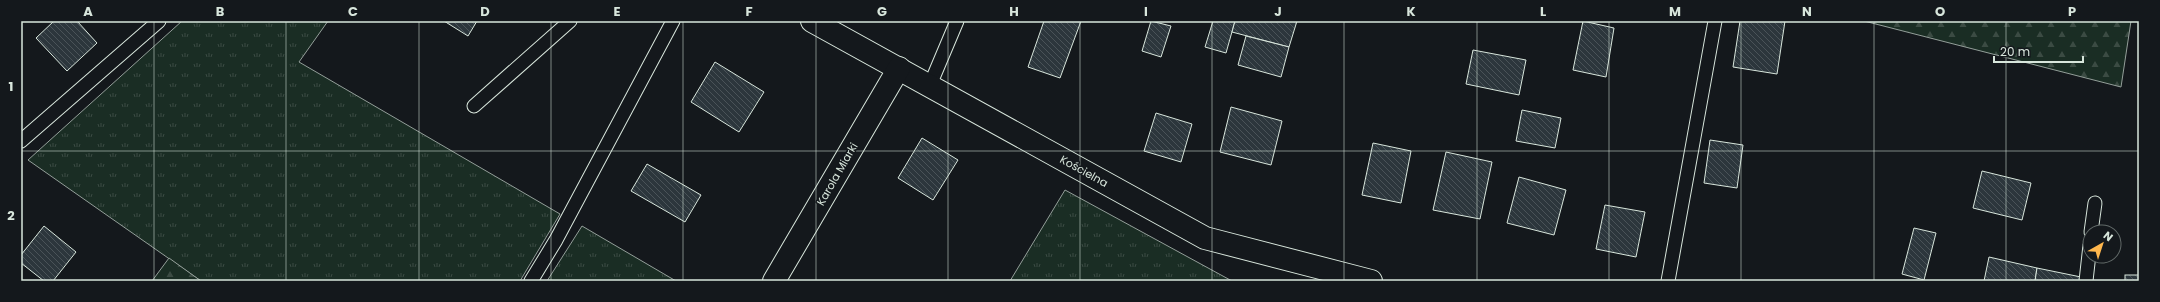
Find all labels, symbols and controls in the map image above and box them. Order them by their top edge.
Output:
text: A [83,2,93,21]
text: B [216,2,225,21]
text: C [348,2,358,21]
text: D [480,2,490,21]
text: E [613,2,621,21]
text: F [745,2,753,21]
text: G [877,2,887,21]
text: H [1009,2,1019,21]
text: I [1144,2,1148,21]
text: J [1274,2,1282,21]
text: K [1406,2,1416,21]
text: L [1540,2,1546,21]
text: M [1669,2,1681,21]
text: N [1802,2,1812,21]
text: O [1935,2,1945,21]
text: P [2068,2,2076,21]
scale bar [1994,38,2083,64]
text: 20 m [2000,43,2030,60]
text: 1 [9,77,13,96]
street label: Karola Miarki [812,139,862,208]
street label: Kościelna [1057,151,1111,191]
text: 2 [7,206,15,225]
north arrow [2082,224,2122,264]
text: N [2100,227,2117,245]

